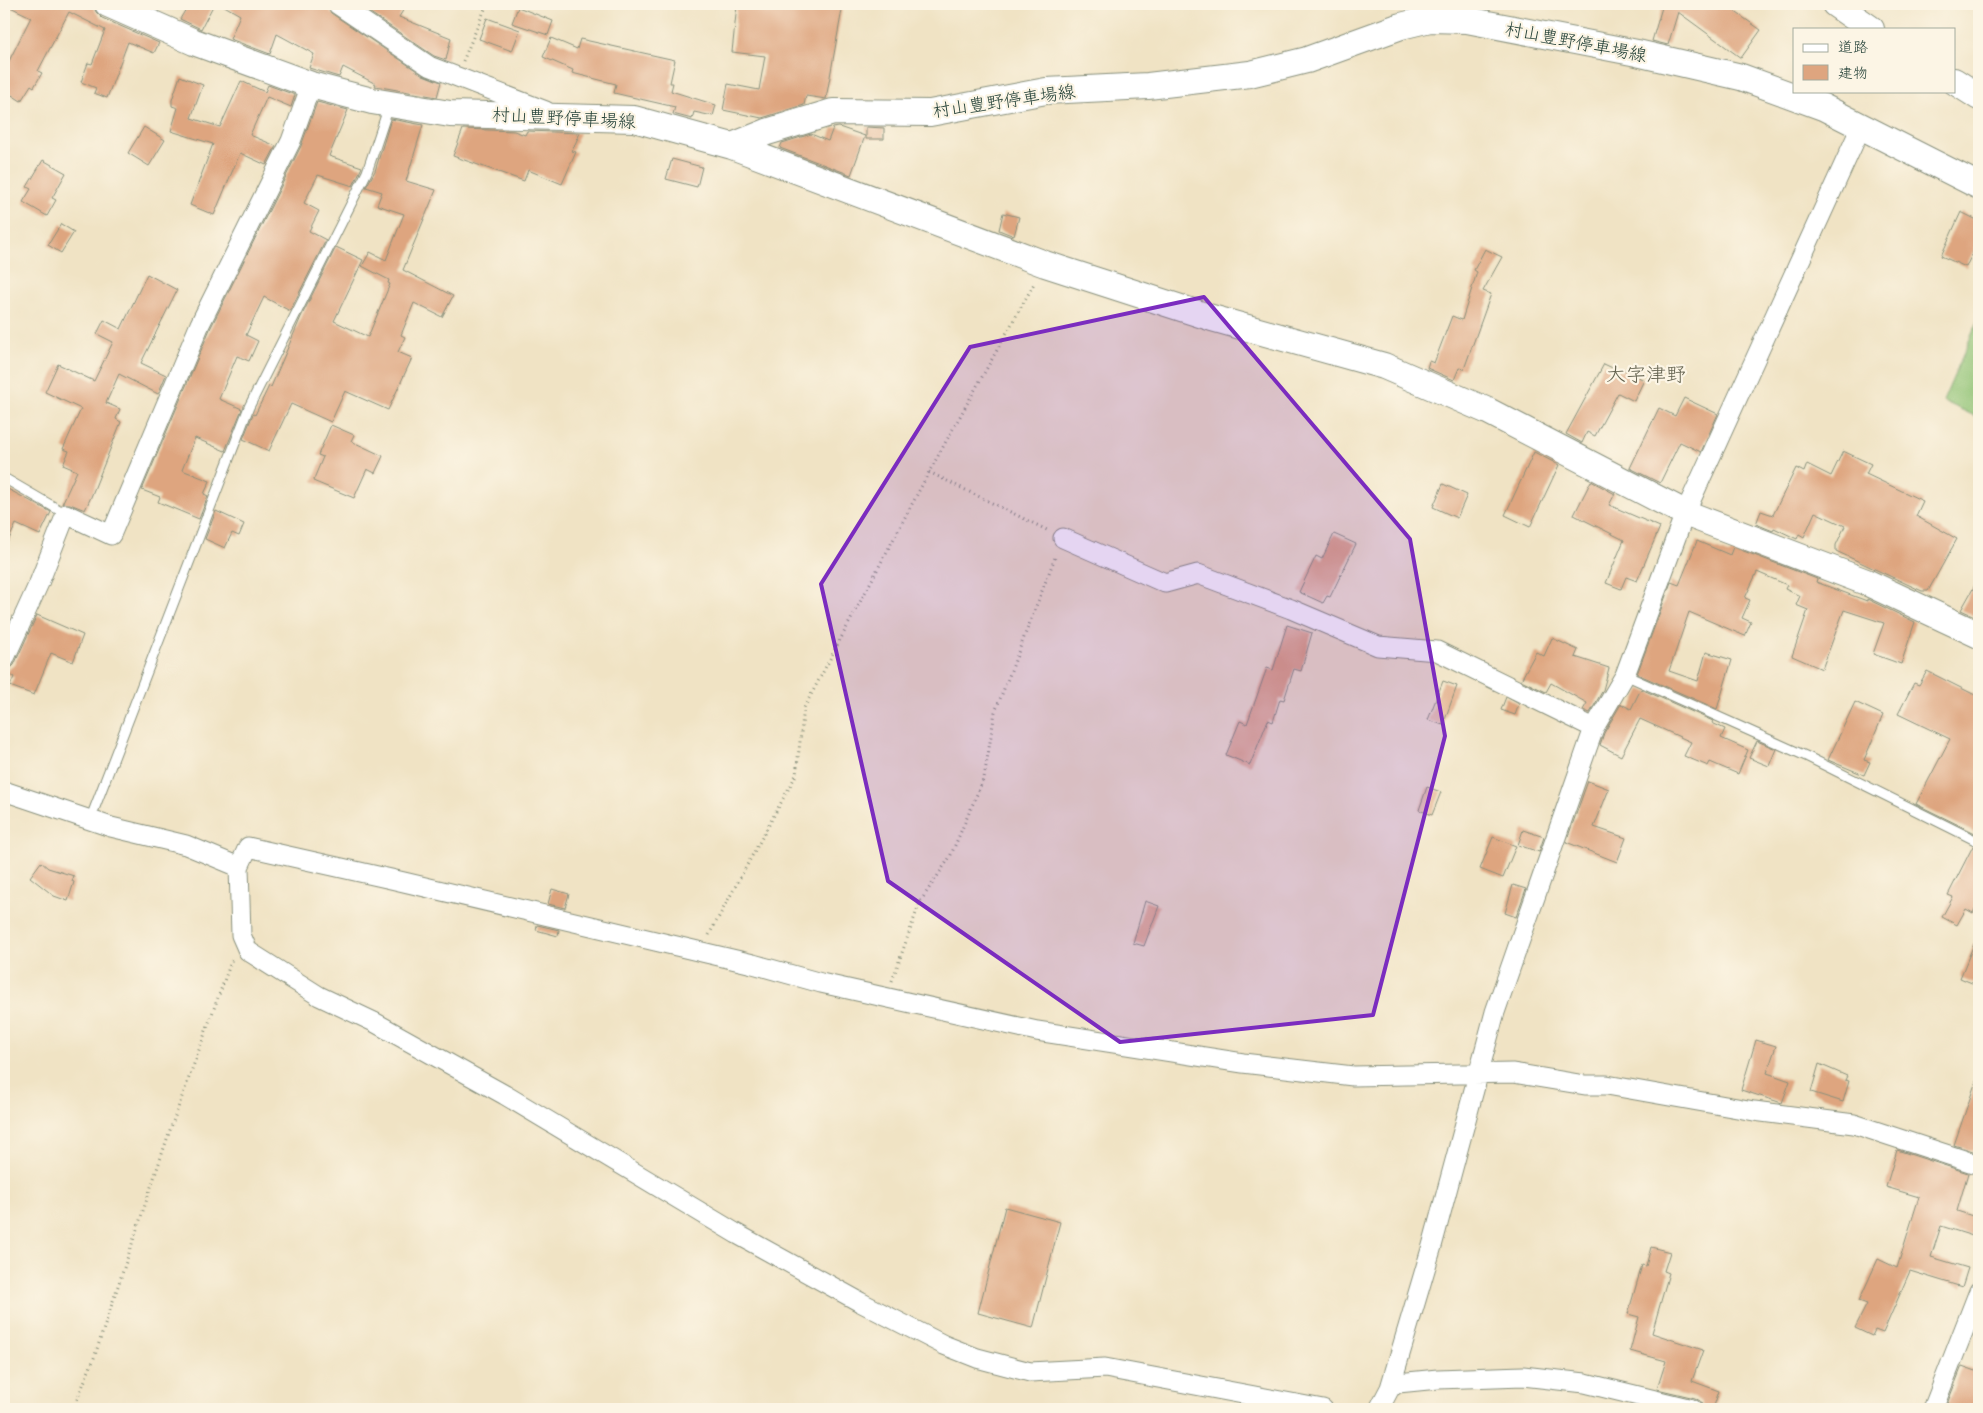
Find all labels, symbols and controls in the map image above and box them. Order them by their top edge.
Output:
street label: 村山豊野停車場線 [1503,17,1649,68]
legend [1793,28,1956,92]
text: 道路 [1838,38,1868,58]
text: 建物 [1838,64,1868,84]
street label: 村山豊野停車場線 [931,80,1077,124]
street label: 村山豊野停車場線 [491,103,636,135]
district label: 大字津野 [1606,362,1686,389]

